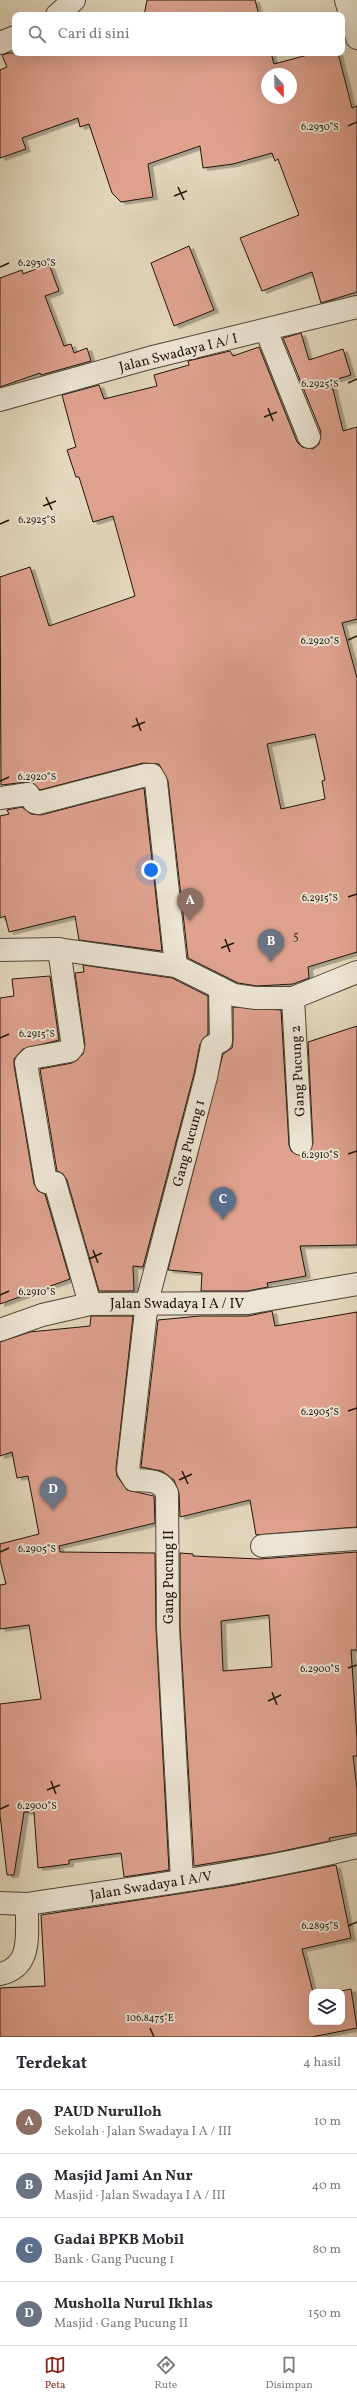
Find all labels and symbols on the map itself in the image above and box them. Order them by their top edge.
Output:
north arrow [261,68,297,104]
text: 6.2930°S [301,120,339,134]
text: 6.2930°S [18,256,56,270]
street label: Jalan Swadaya I A/ I [117,330,240,377]
text: 6.2925°S [301,377,339,391]
text: 6.2925°S [18,513,56,527]
text: 6.2920°S [301,634,339,648]
text: 6.2920°S [18,770,56,784]
your location [141,860,161,880]
pin: A [177,888,203,921]
text: 6.2915°S [302,891,338,905]
pin: B [258,929,284,962]
house number: 5 [293,929,299,945]
street label: Gang Pucung 2 [287,1025,310,1117]
text: 6.2915°S [19,1027,55,1041]
street label: Gang Pucung 1 [169,1098,210,1189]
text: 6.2910°S [302,1148,338,1162]
pin: C [210,1187,236,1220]
text: 6.2910°S [19,1285,55,1299]
street label: Jalan Swadaya I A / IV [110,1295,244,1314]
text: 6.2905°S [301,1405,339,1419]
pin: D [40,1477,66,1510]
street label: Gang Pucung II [160,1530,179,1624]
text: 6.2905°S [18,1542,56,1556]
text: 6.2900°S [300,1662,340,1676]
text: 6.2900°S [17,1799,57,1813]
street label: Jalan Swadaya I A/V [89,1867,214,1906]
text: 6.2895°S [301,1919,339,1933]
text: 106.8475°E [126,2011,174,2025]

